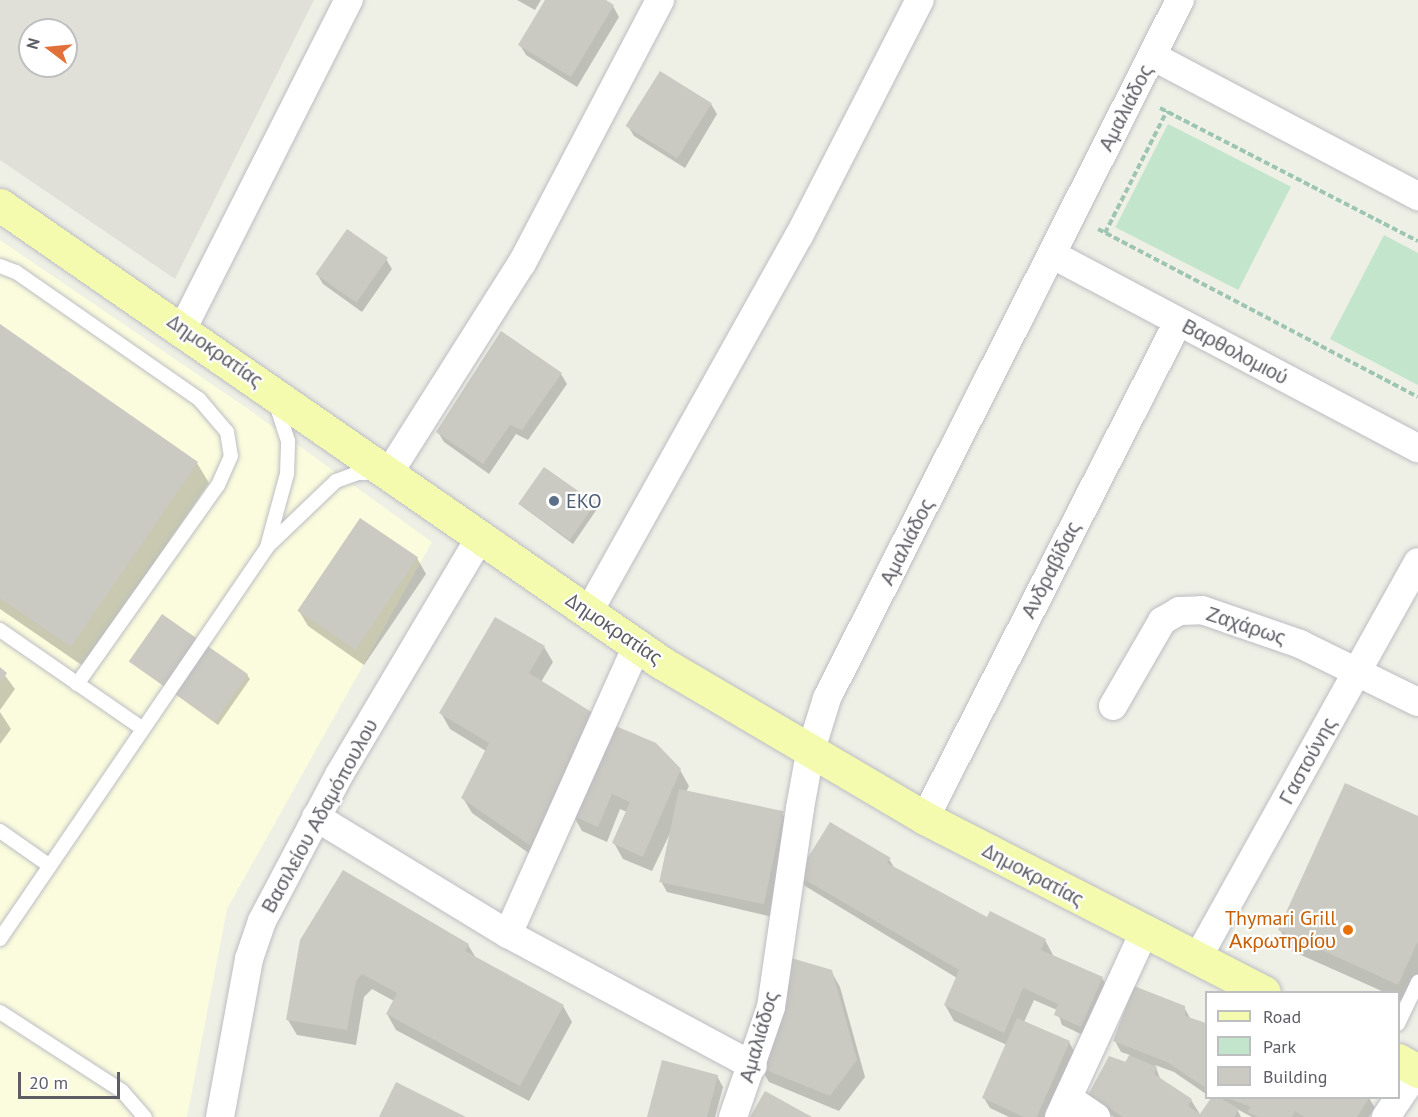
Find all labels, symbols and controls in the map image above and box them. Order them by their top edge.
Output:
north arrow [18,18,78,78]
text: N [22,36,44,51]
street label: Αμαλιάδος [1094,61,1158,155]
street label: Δημοκρατίας [163,309,267,393]
street label: Βαρθολομιού [1178,314,1292,390]
place label: EKO [566,489,602,513]
marker: EKO [547,494,561,508]
street label: Αμαλιάδος [875,495,939,589]
street label: Ανδραβίδας [1016,518,1086,622]
street label: Δημοκρατίας [561,588,667,670]
street label: Ζαχάρως [1203,602,1289,650]
street label: Γαστούνης [1274,713,1342,809]
street label: Βασιλείου Αδαμόπουλου [257,715,383,917]
street label: Δημοκρατίας [978,838,1088,912]
place label: Thymari Grill Ακρωτηρίου [1225,906,1336,953]
marker: Thymari Grill Ακρωτηρίου [1341,923,1355,937]
street label: Αμαλιάδος [735,989,783,1085]
legend [1205,991,1400,1099]
text: Road [1263,1005,1301,1028]
text: Park [1263,1035,1296,1058]
scale bar [21,1060,123,1098]
text: Building [1263,1065,1327,1088]
text: 20 m [29,1071,68,1094]

